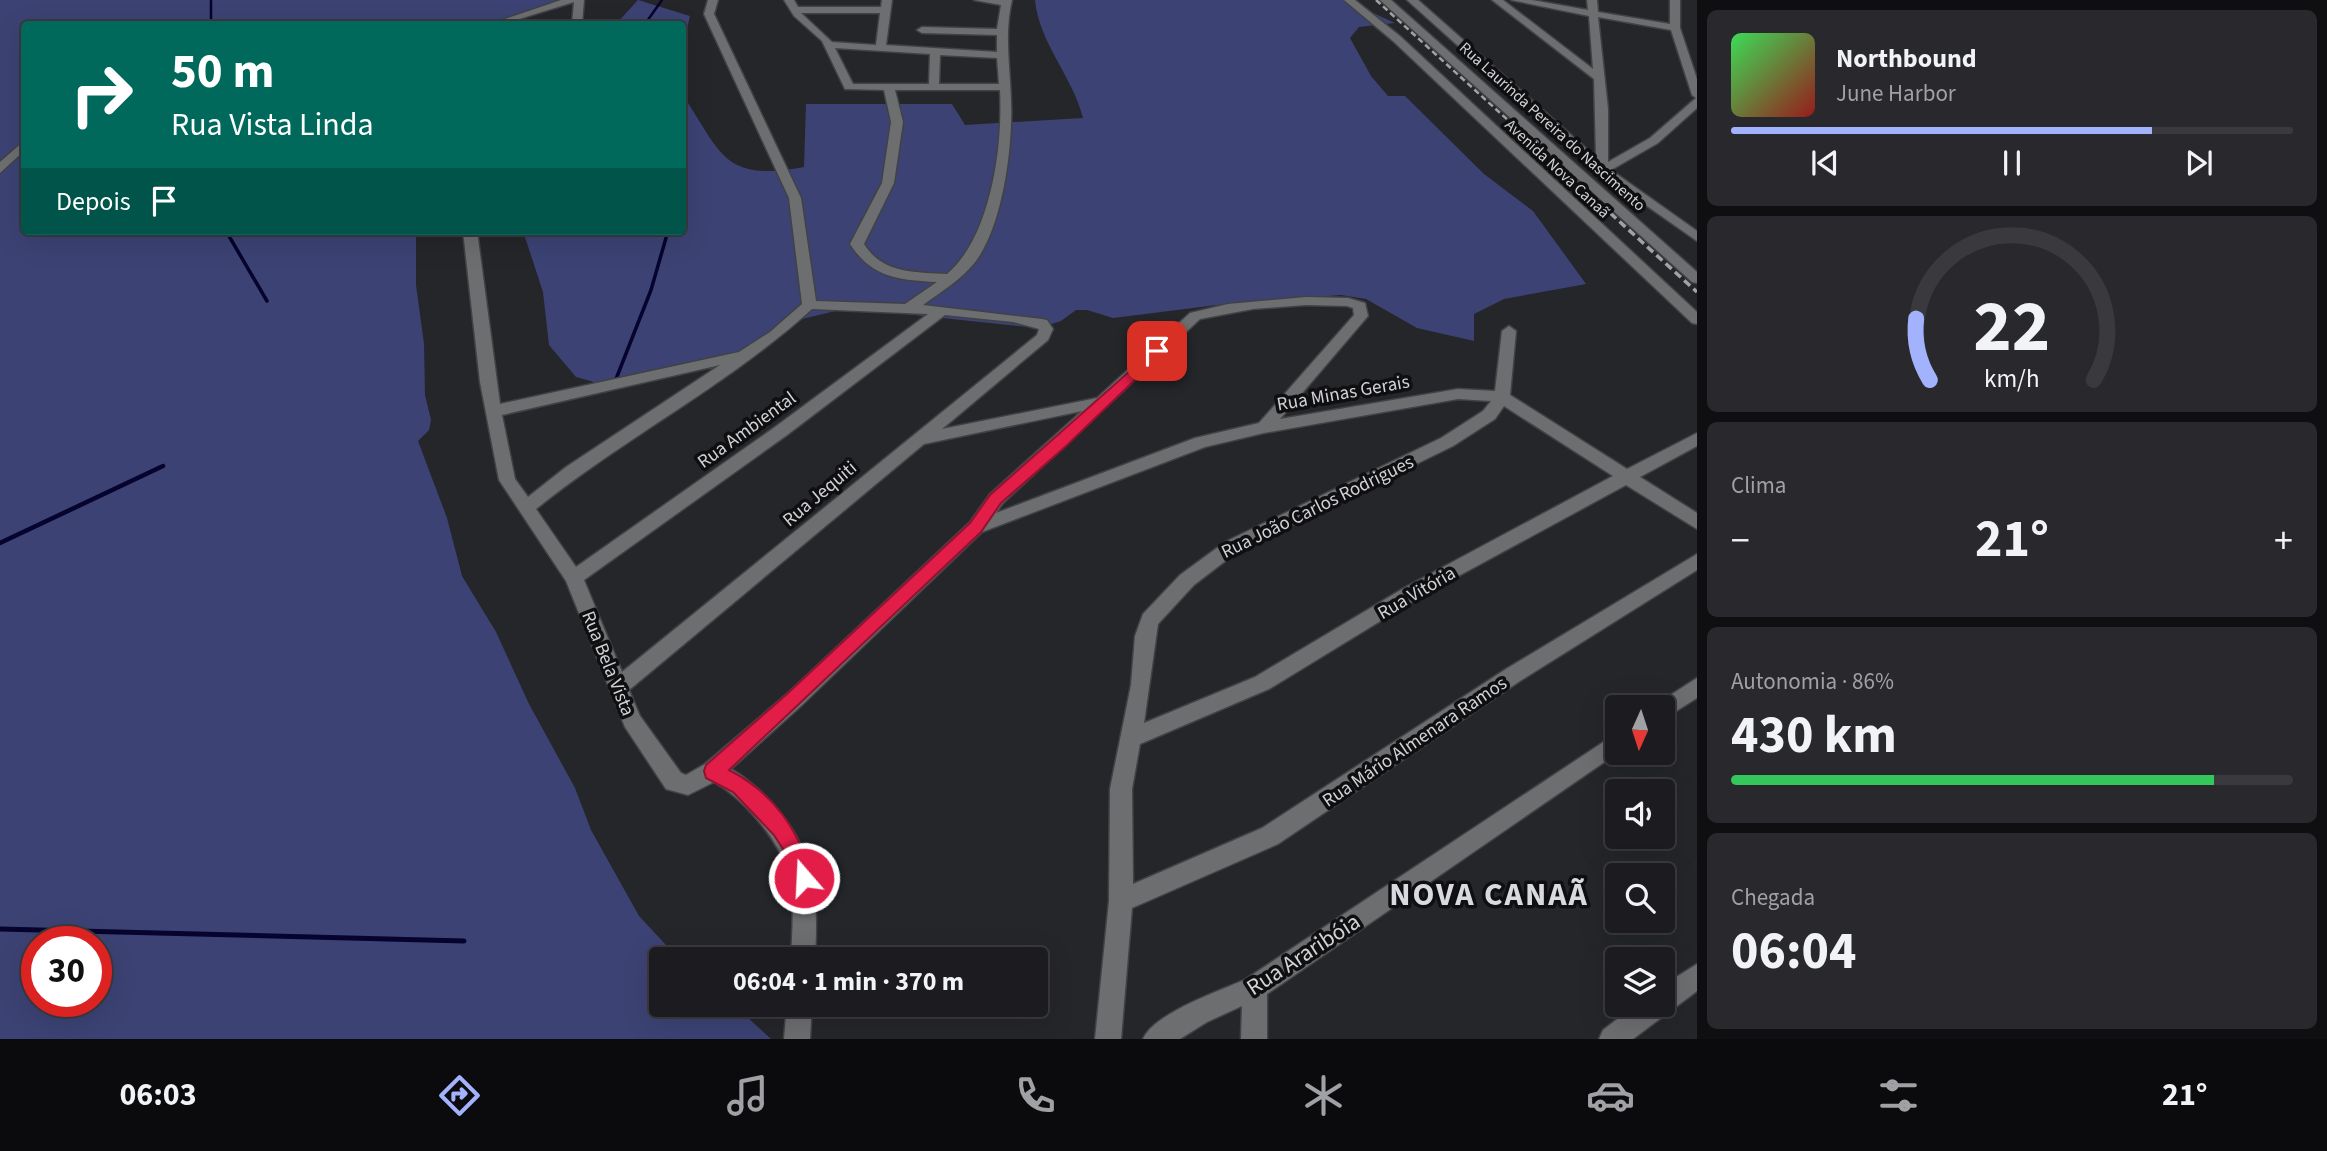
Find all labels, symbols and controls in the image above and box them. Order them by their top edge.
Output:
text: 50 m [171,37,275,107]
street label: Rua Laurinda Pereira do Nascimento [1455,37,1650,216]
text: Northbound [1836,40,1977,77]
icon: right [56,49,147,140]
text: June Harbor [1836,77,1956,110]
text: Rua Vista Linda [171,102,374,148]
street label: Avenida Nova Canaã [1500,114,1615,223]
icon: previous [1806,144,1844,182]
icon: pause [1993,144,2031,182]
icon: next [2180,144,2218,182]
icon: arrive [145,182,183,220]
text: Depois [56,183,131,220]
text: 22 [1974,275,2050,379]
pin [1127,321,1187,381]
icon: arrive [1138,332,1176,370]
text: km/h [1984,360,2040,396]
street label: Rua Minas Gerais [1275,369,1412,418]
street label: Rua Ambiental [692,385,802,475]
street label: Rua João Carlos Rodrigues [1217,449,1419,566]
street label: Rua Jequiti [777,455,863,533]
text: Clima [1731,469,1786,502]
text: 21° [1975,503,2049,577]
text: − [1731,514,1750,568]
text: + [2274,514,2293,568]
street label: Rua Vitória [1373,560,1461,627]
street label: Rua Bela Vista [574,607,641,720]
text: Autonomia · 86% [1731,665,1894,698]
street label: Rua Mário Almenara Ramos [1317,670,1513,814]
north arrow [1605,695,1675,765]
map controls [1605,695,1675,1017]
text: 430 km [1731,699,1897,773]
button: sound [1605,779,1675,849]
position arrow [767,841,841,915]
button: search [1605,863,1675,933]
district label: NOVA CANAÃ [1389,872,1589,918]
text: Chegada [1731,881,1815,914]
street label: Rua Araribóia [1240,905,1367,1003]
text: 06:04 [1731,915,1856,989]
speed limit sign: 30 [21,926,112,1017]
button: layers [1605,947,1675,1017]
text: 06:04 · 1 min · 370 m [733,963,964,1000]
icon: directions [435,1071,484,1120]
icon: music [723,1071,772,1120]
icon: phone [1011,1071,1060,1120]
icon: climate [1299,1071,1348,1120]
icon: car [1586,1071,1635,1120]
icon: filters [1874,1071,1923,1120]
text: 06:03 [119,1072,197,1118]
text: 21° [2162,1072,2208,1118]

